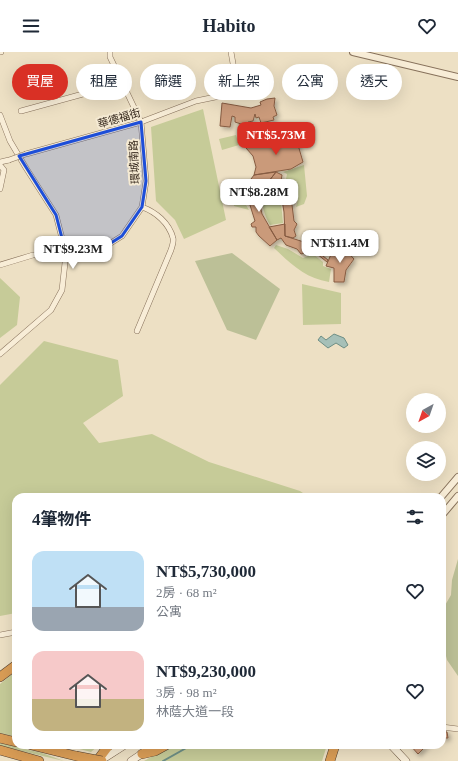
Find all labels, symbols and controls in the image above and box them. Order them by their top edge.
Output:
icon: menu [20,15,42,37]
icon: heart [416,15,438,37]
text: Habito [202,16,256,36]
chip: 買屋 [12,64,68,100]
chip: 租屋 [76,64,132,100]
chip: 篩選 [140,64,196,100]
chip: 新上架 [204,64,274,100]
chip: 公寓 [282,64,338,100]
chip: 透天 [346,64,402,100]
street label: 華德福街 [96,106,142,130]
pin: NT$5.73M [235,122,317,156]
text: NT$5.73M [246,127,306,142]
street label: 環城南路 [127,140,141,184]
pin: NT$8.28M [218,179,300,213]
text: NT$8.28M [229,184,289,199]
pin: NT$11.4M [299,230,381,264]
text: NT$11.4M [311,235,369,250]
pin: NT$9.23M [32,236,114,270]
text: NT$9.23M [43,241,103,256]
north arrow [406,393,446,433]
map controls [406,393,446,481]
button: layers [406,441,446,481]
icon: filters [404,506,426,528]
text: 4筆物件 [32,510,92,529]
text: NT$5,730,000 [156,562,256,581]
icon: home [64,567,112,615]
icon: heart [404,580,426,602]
text: 2房 · 68 m² [156,585,217,600]
text: 公寓 [156,604,182,619]
text: NT$9,230,000 [156,662,256,681]
icon: home [64,667,112,715]
icon: heart [404,680,426,702]
text: 3房 · 98 m² [156,685,217,700]
text: 林蔭大道一段 [156,704,234,719]

